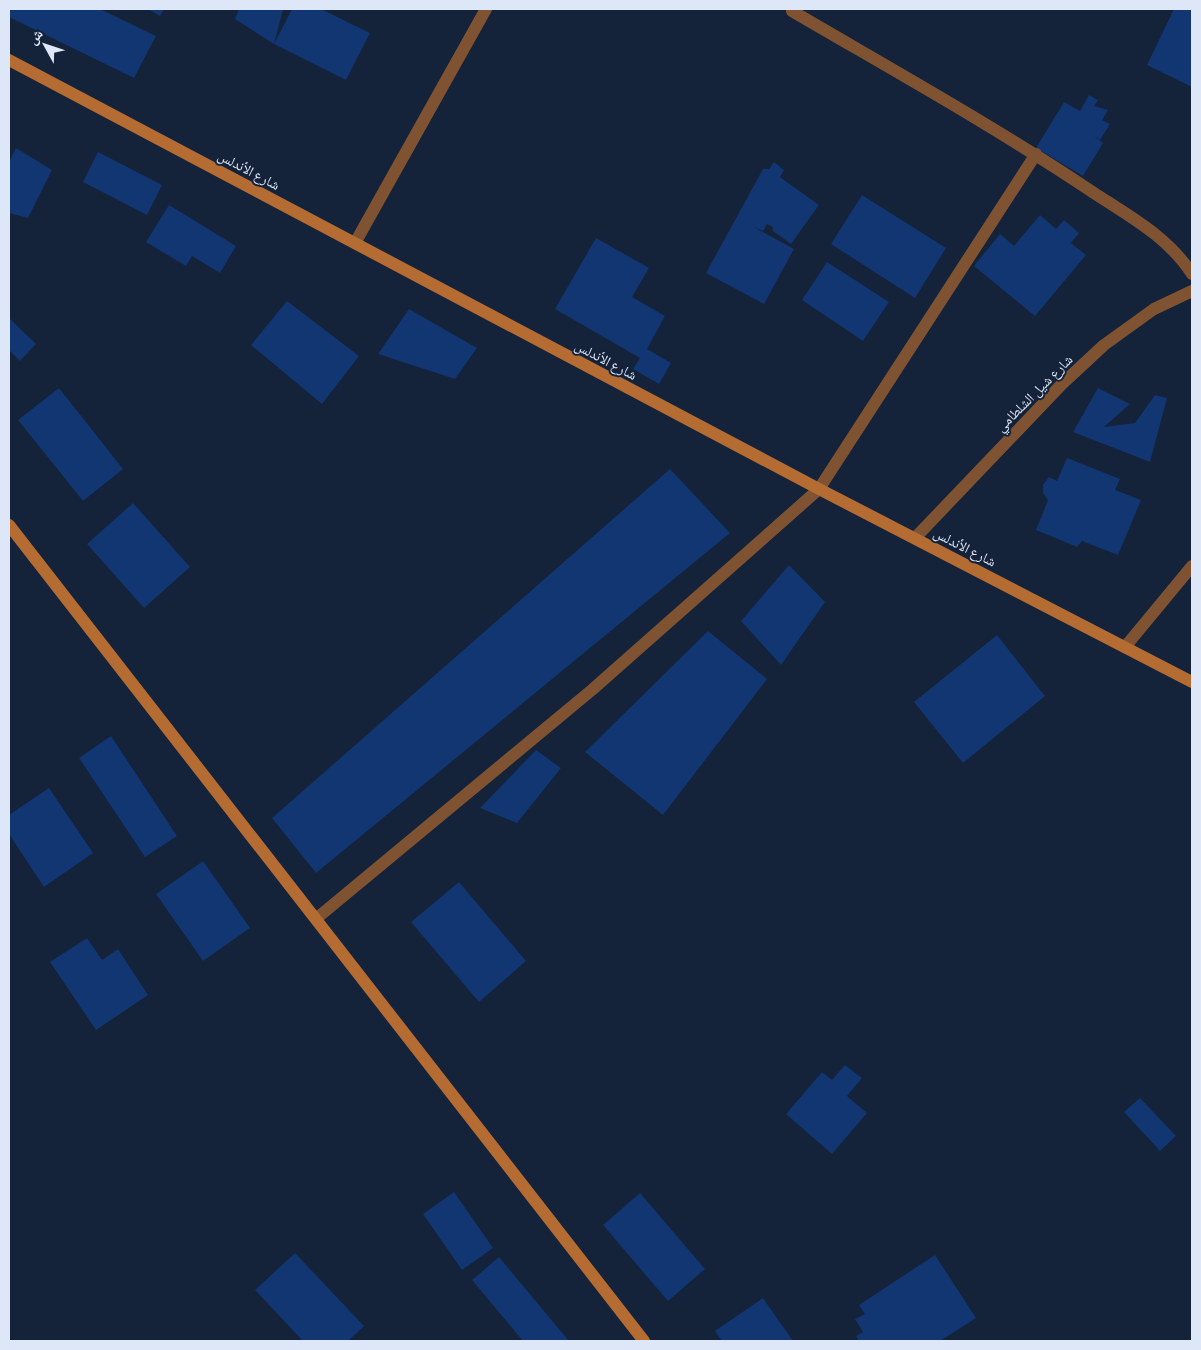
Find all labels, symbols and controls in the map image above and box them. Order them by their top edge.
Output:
north arrow [20,20,70,70]
text: ش [23,25,47,48]
street label: شارع الأندلس [214,146,283,195]
street label: شارع الأندلس [571,336,640,385]
street label: شارع شيل الشلطامي [992,351,1078,437]
street label: شارع الأندلس [930,524,999,571]

